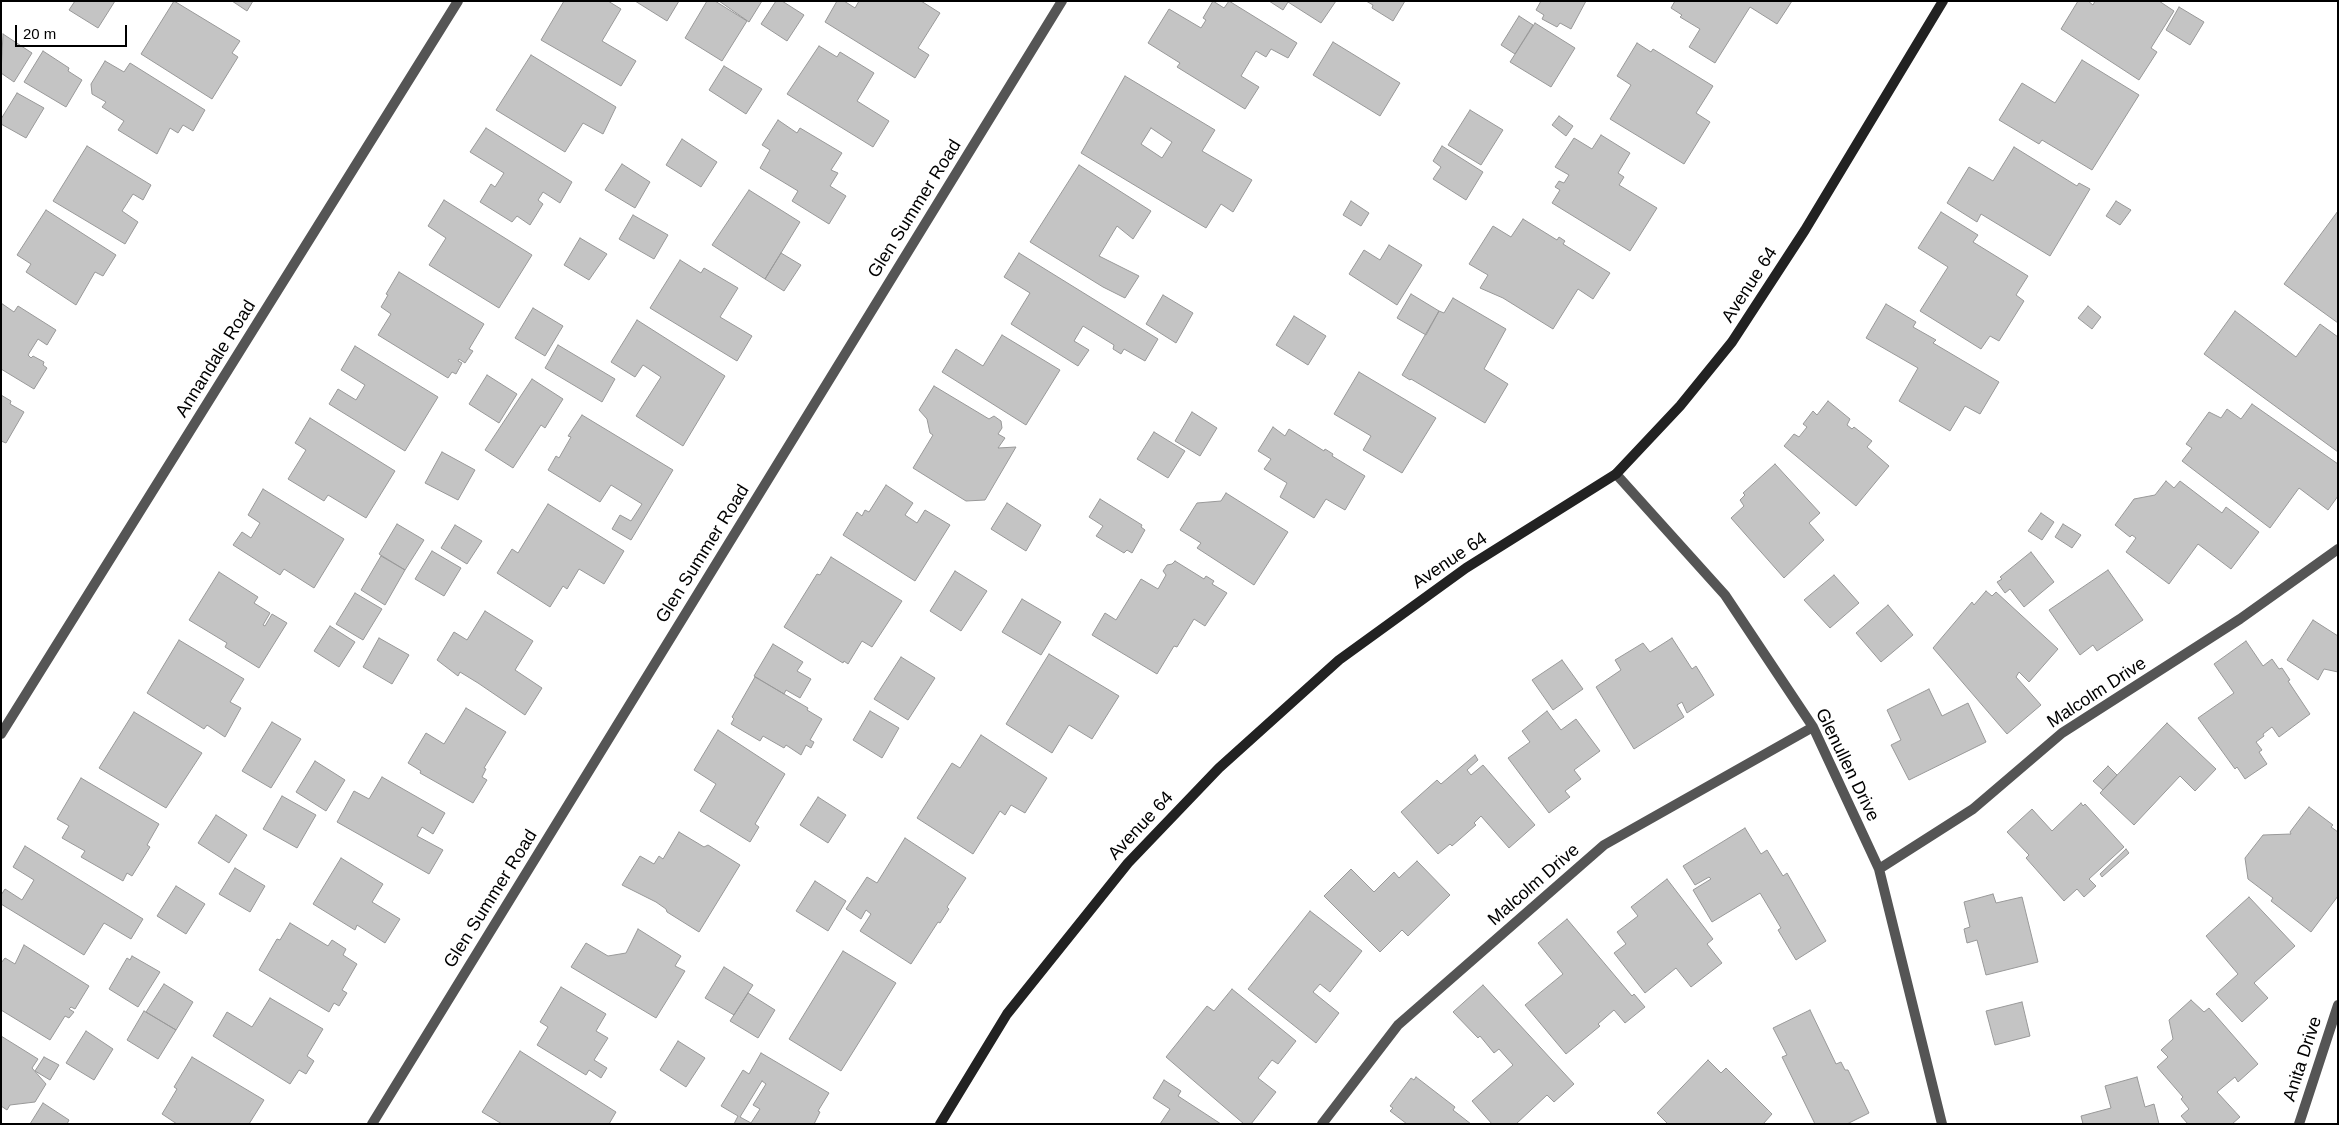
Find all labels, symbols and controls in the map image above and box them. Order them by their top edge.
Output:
scale bar [18,15,130,47]
text: 20 m [23,25,56,42]
street label: Glen Summer Road [864,136,966,282]
street label: Avenue 64 [1718,243,1782,327]
street label: Annandale Road [171,296,261,422]
street label: Glen Summer Road [652,481,754,627]
street label: Avenue 64 [1408,528,1492,594]
street label: Malcolm Drive [2043,653,2151,733]
street label: Glenullen Drive [1810,705,1884,825]
street label: Avenue 64 [1104,787,1178,865]
street label: Glen Summer Road [440,826,542,972]
street label: Malcolm Drive [1484,839,1584,931]
street label: Anita Drive [2279,1014,2327,1104]

